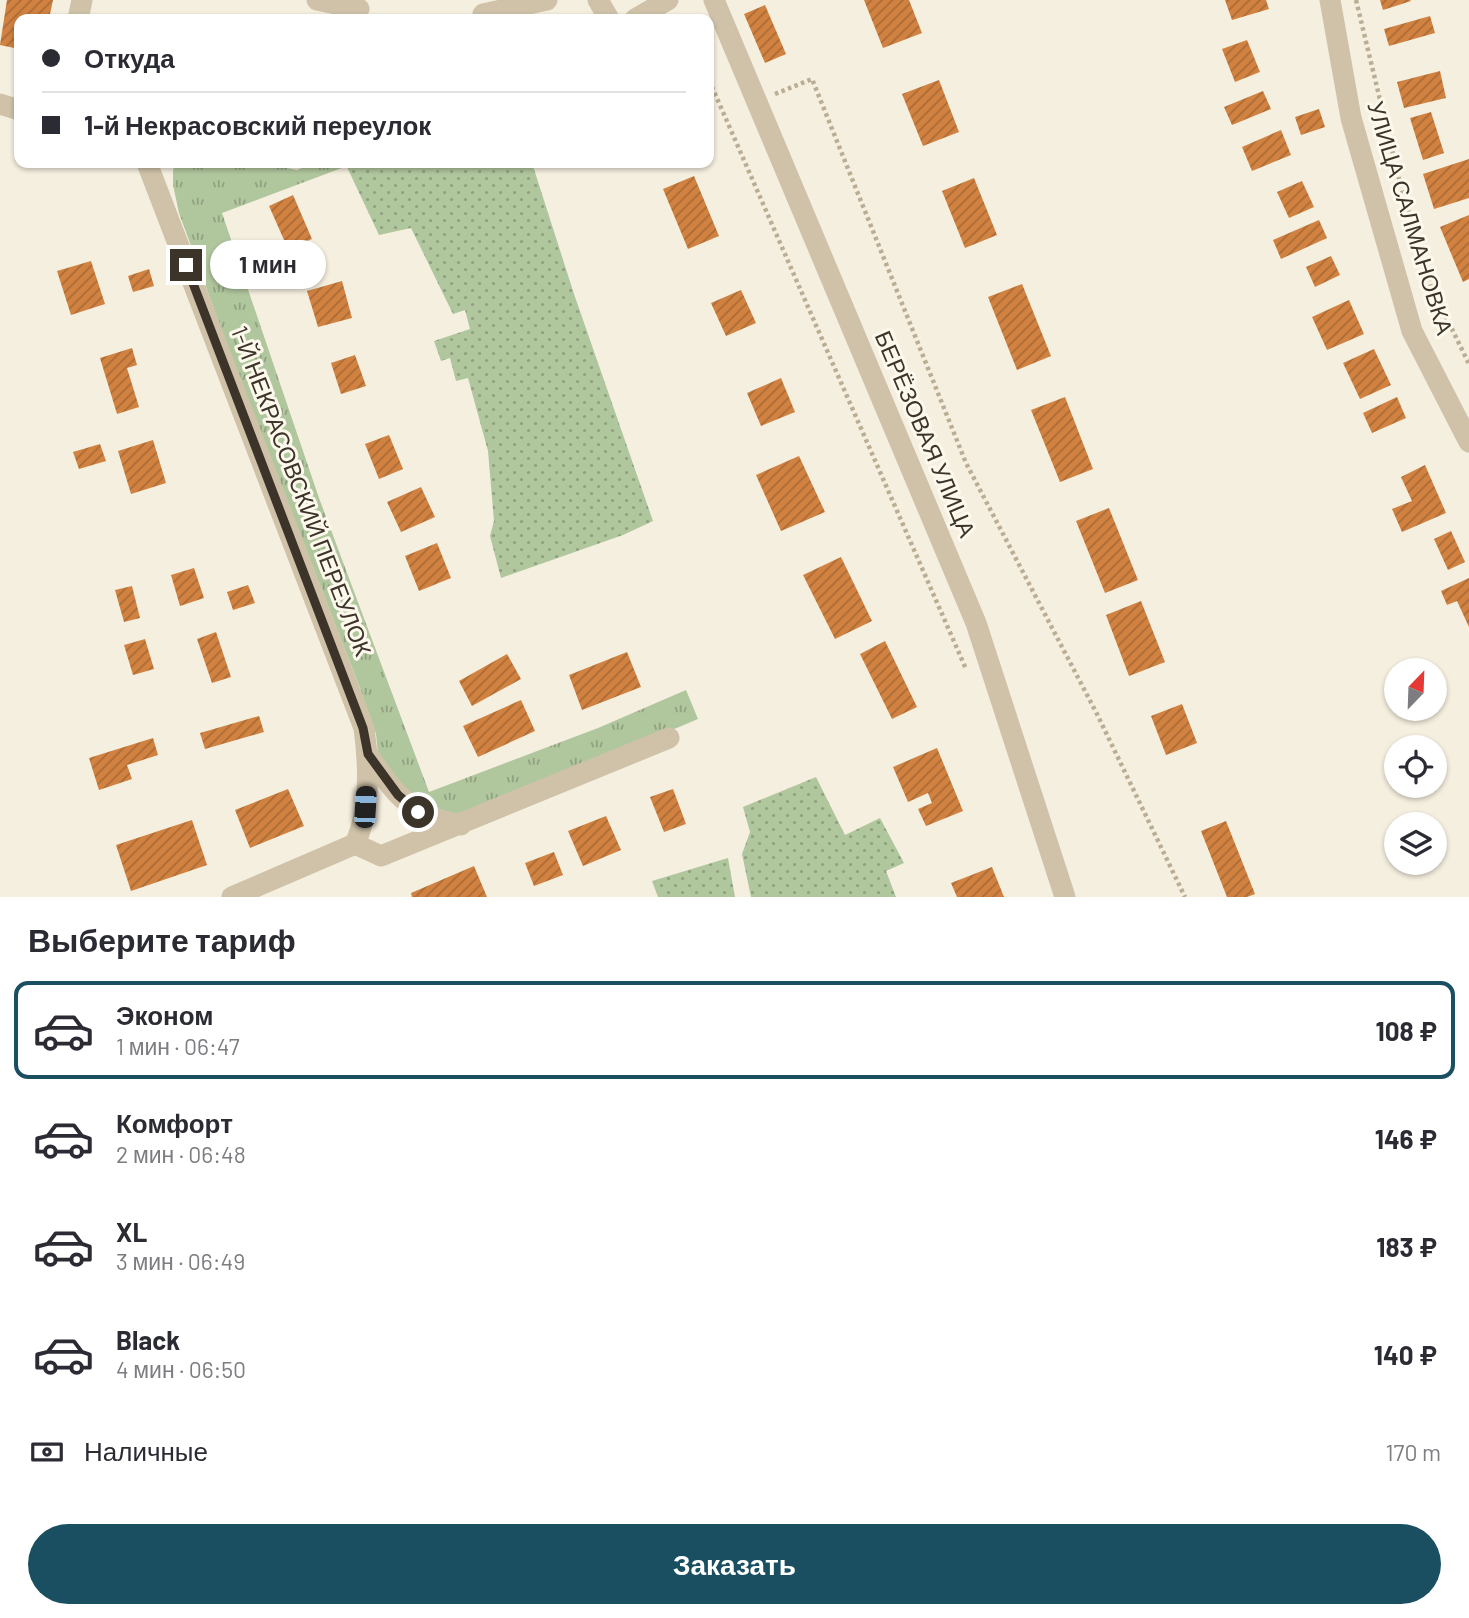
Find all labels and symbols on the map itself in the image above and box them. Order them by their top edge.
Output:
street label: УЛИЦА САЛМАНОВКА [1362,98,1460,338]
callout: 1 мин [210,240,326,290]
route end [170,249,202,281]
street label: 1-Й НЕКРАСОВСКИЙ ПЕРЕУЛОК [226,322,378,660]
street label: БЕРЁЗОВАЯ УЛИЦА [870,326,982,542]
north arrow [1384,658,1447,721]
car [354,785,377,829]
route start [402,796,434,828]

